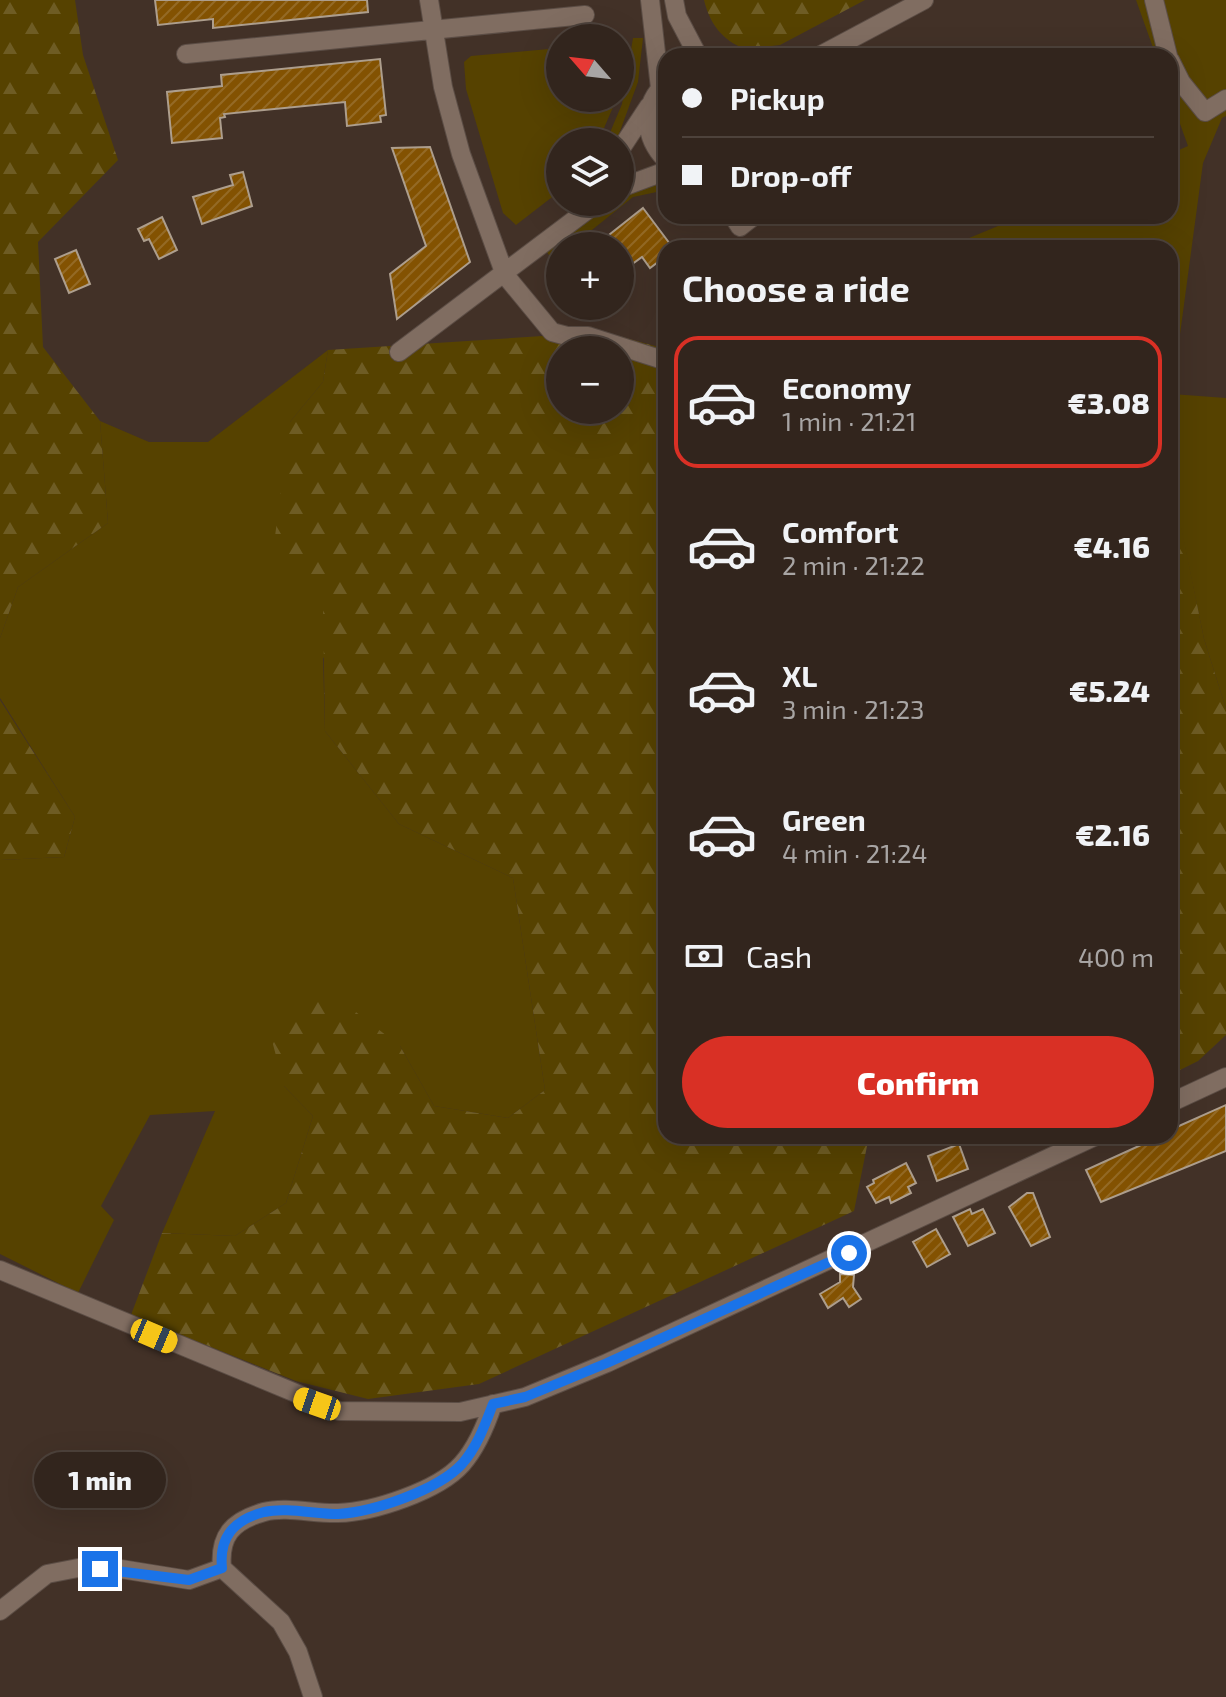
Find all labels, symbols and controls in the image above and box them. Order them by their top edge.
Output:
north arrow [546,24,634,112]
map controls [546,24,634,424]
text: Pickup [730,80,825,116]
button: layers [546,128,634,216]
text: Drop-off [730,157,852,193]
button: + [546,232,634,320]
text: Choose a ride [682,266,910,309]
button: − [546,336,634,424]
icon: car [686,366,758,438]
text: Economy [782,369,911,405]
text: €3.08 [1068,384,1150,420]
text: 1 min · 21:21 [782,405,916,436]
icon: car [686,510,758,582]
text: Comfort [782,513,899,549]
text: €4.16 [1073,528,1150,564]
text: 2 min · 21:22 [782,549,925,580]
icon: car [686,654,758,726]
text: XL [782,657,817,693]
text: €5.24 [1069,672,1150,708]
text: 3 min · 21:23 [782,693,924,724]
icon: car [686,798,758,870]
text: Green [782,801,866,837]
text: €2.16 [1075,816,1150,852]
text: 4 min · 21:24 [782,837,928,868]
icon: cash [682,934,726,978]
text: Cash [746,938,812,974]
text: 400 m [1078,941,1154,972]
button: Confirm [682,1036,1154,1128]
route start [831,1235,867,1271]
car [127,1316,181,1356]
car [290,1385,344,1423]
callout: 1 min [34,1453,166,1509]
text: 1 min [68,1464,132,1495]
route end [82,1551,118,1587]

